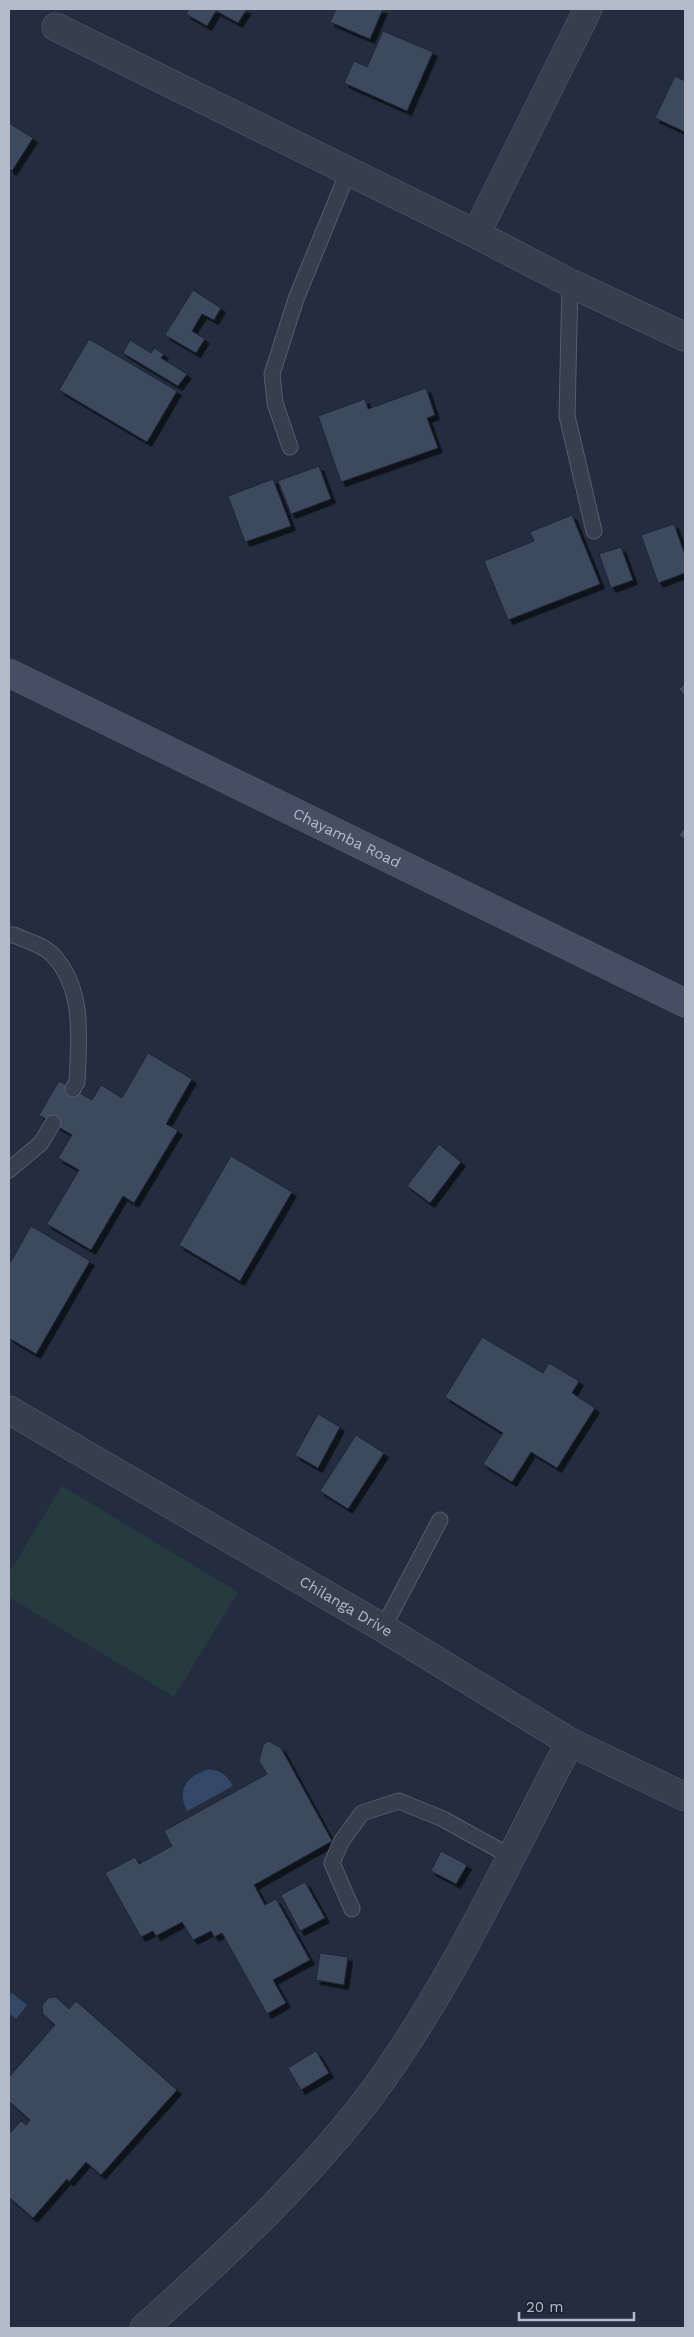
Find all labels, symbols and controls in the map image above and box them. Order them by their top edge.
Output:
street label: Chayamba Road [290,804,404,872]
street label: Chilanga Drive [296,1572,396,1641]
scale bar [519,2290,634,2322]
text: 20 m [526,2298,564,2316]

